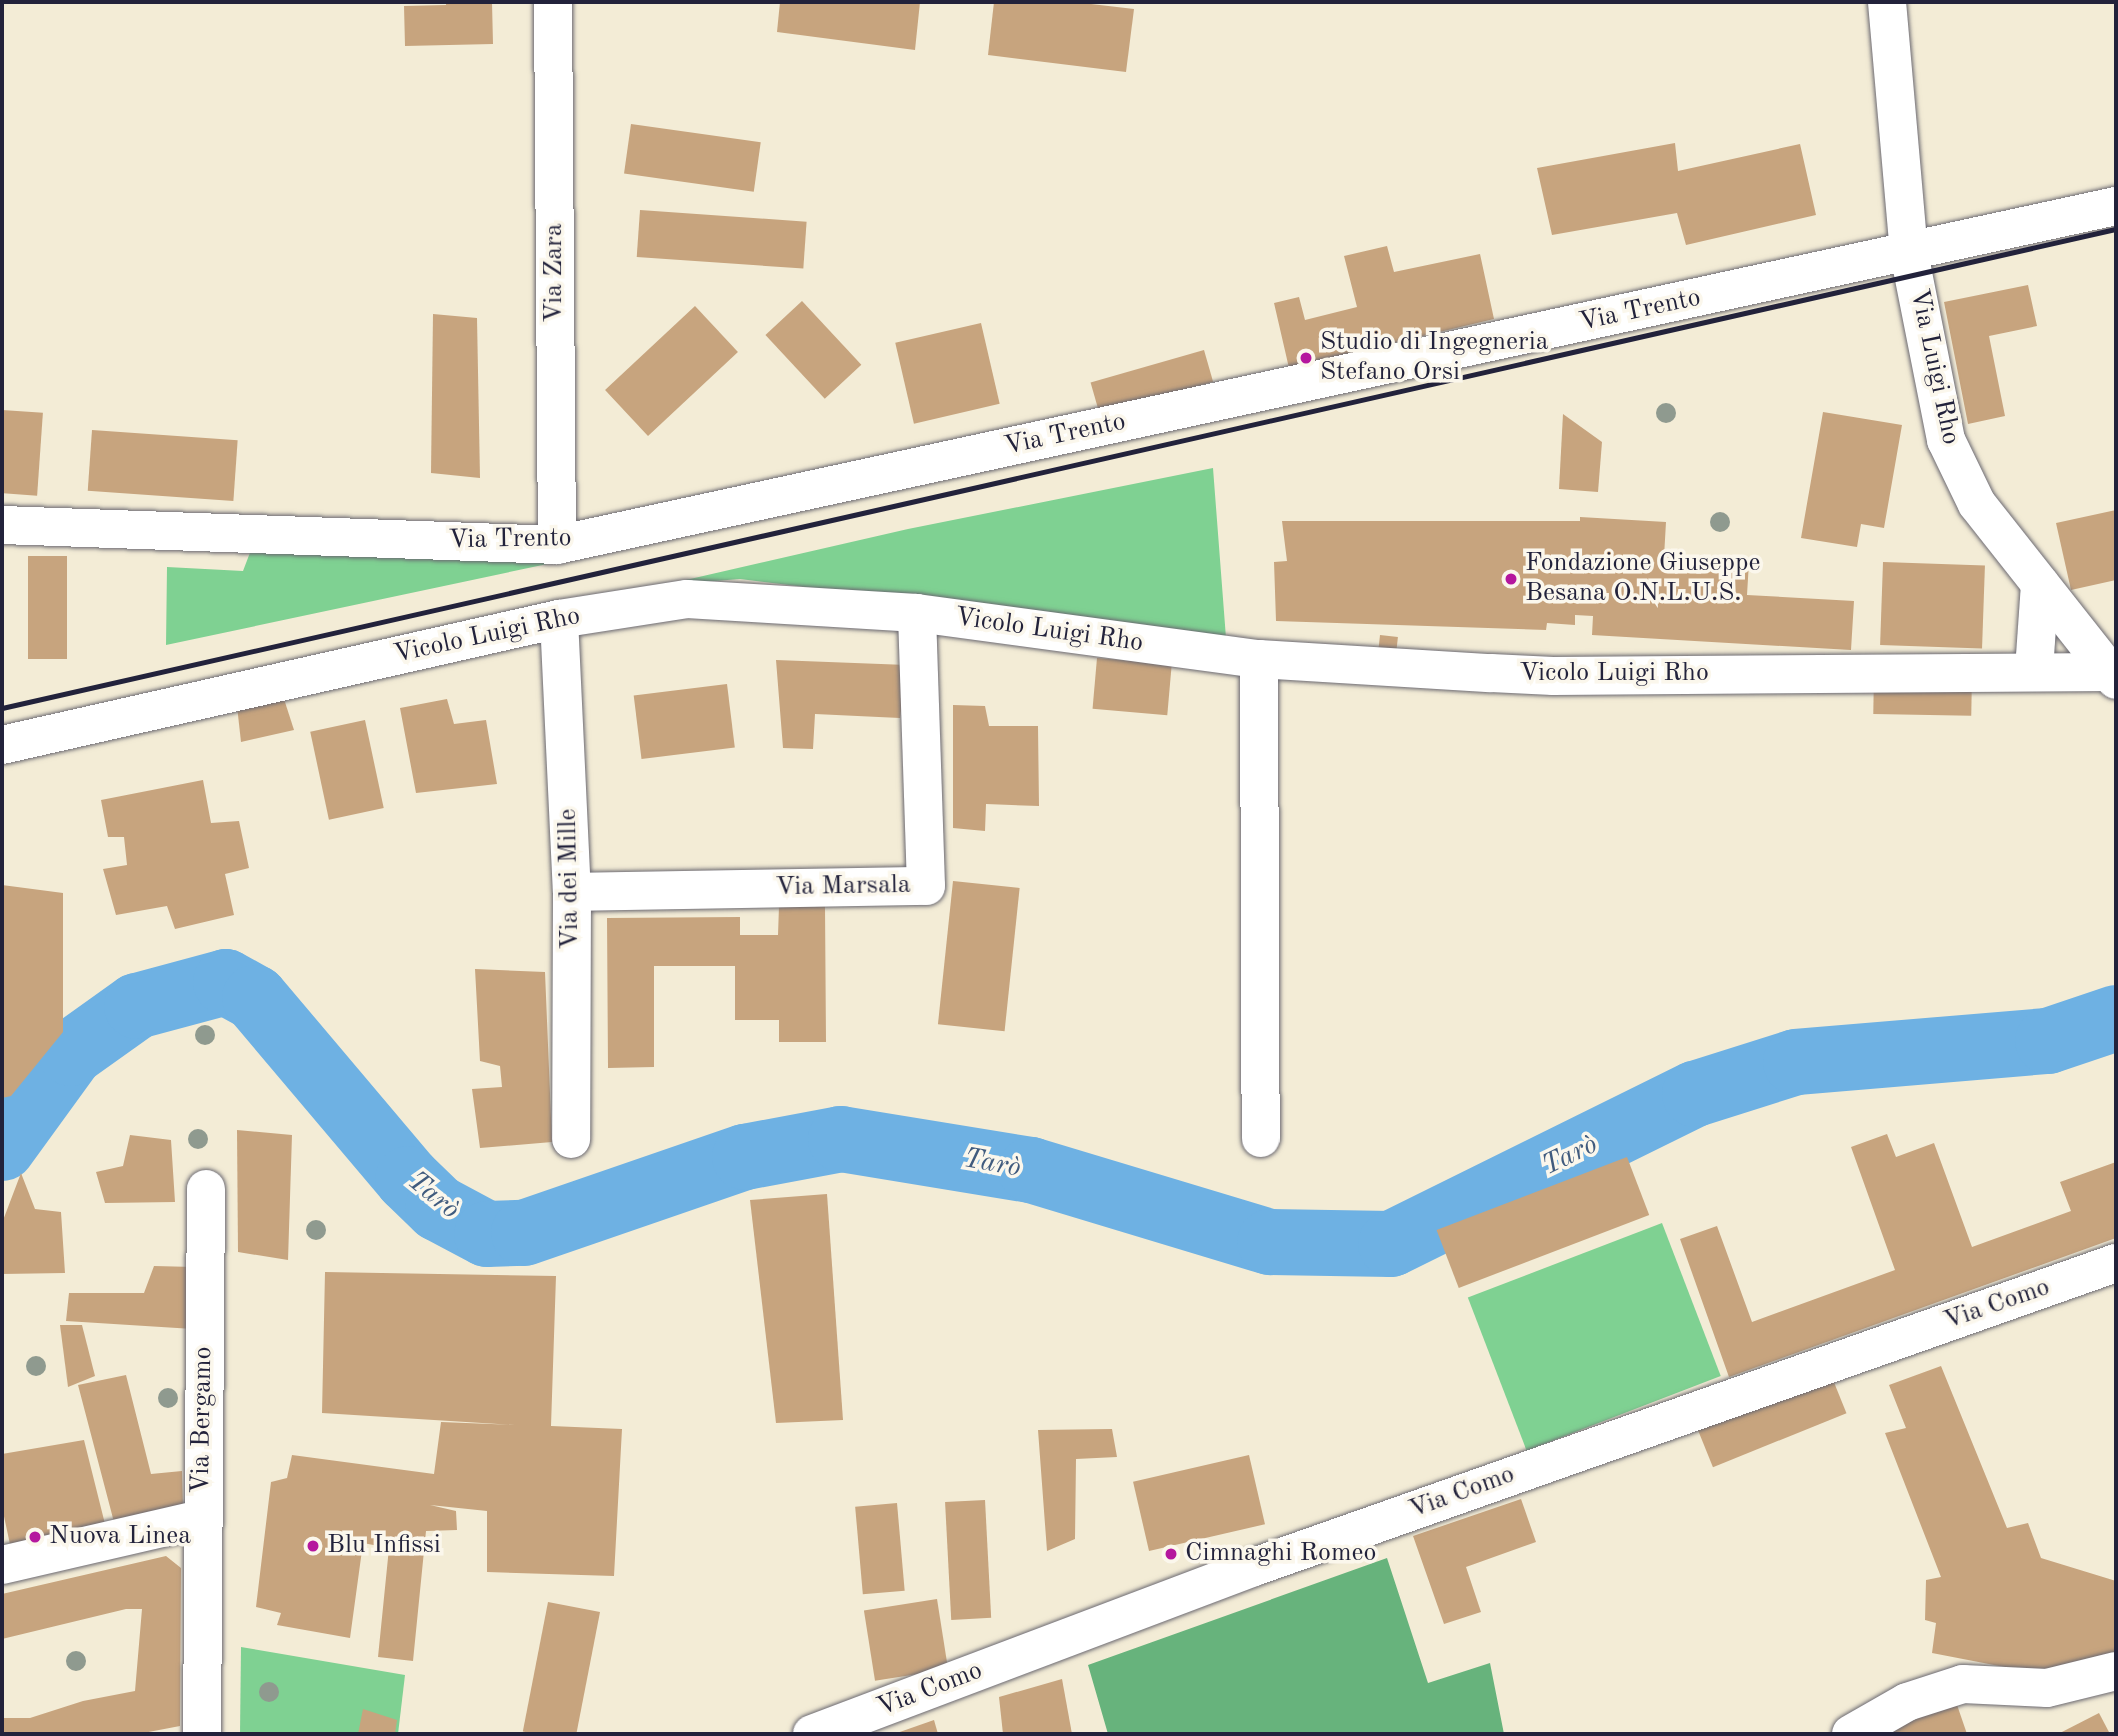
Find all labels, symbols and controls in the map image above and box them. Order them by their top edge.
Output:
street label: Via Zara [539,223,571,323]
street label: Via Trento [1576,283,1704,339]
street label: Via Luigi Rho [1902,286,1966,448]
place label: Studio di Ingegneria Stefano Orsi [1320,327,1549,388]
marker: Studio di Ingegneria Stefano Orsi [1298,350,1314,366]
street label: Via Trento [1001,407,1129,463]
street label: Via Trento [448,523,572,557]
place label: Fondazione Giuseppe Besana O.N.L.U.S. [1525,548,1760,610]
marker: Fondazione Giuseppe Besana O.N.L.U.S. [1503,571,1519,587]
street label: Vicolo Luigi Rho [391,601,583,671]
street label: Vicolo Luigi Rho [953,602,1145,660]
street label: Vicolo Luigi Rho [1519,658,1709,690]
street label: Via dei Mille [553,808,587,950]
street label: Via Marsala [775,870,911,904]
water label: Tarò [1537,1128,1603,1184]
water label: Tarò [961,1142,1023,1186]
water label: Tarò [400,1165,466,1227]
street label: Via Como [1940,1272,2054,1338]
street label: Via Bergamo [186,1346,220,1494]
street label: Via Como [1405,1460,1519,1526]
place label: Nuova Linea [49,1521,191,1553]
marker: Nuova Linea [27,1529,43,1545]
place label: Blu Infissi [327,1530,441,1562]
marker: Blu Infissi [305,1538,321,1554]
place label: Cimnaghi Romeo [1185,1538,1376,1570]
marker: Cimnaghi Romeo [1163,1546,1179,1562]
street label: Via Como [873,1656,987,1724]

